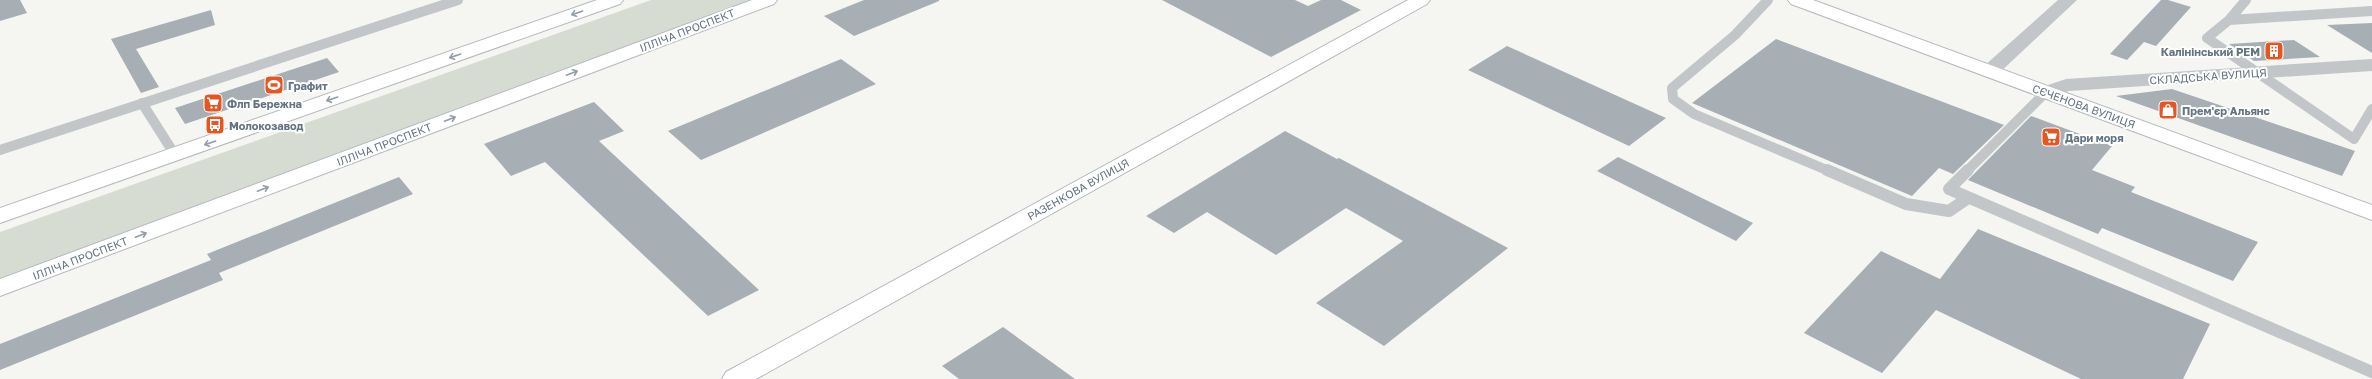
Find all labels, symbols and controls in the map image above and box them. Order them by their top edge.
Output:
street label: ІЛЛІЧА ПРОСПЕКТ [638,6,736,54]
one-way arrow [571,10,584,17]
building icon: Калінінський РЕМ [2263,40,2285,62]
place label: Калінінський РЕМ [2161,45,2260,58]
one-way arrow [448,53,461,60]
street label: СКЛАДСЬКА ВУЛИЦЯ [2149,65,2267,87]
one-way arrow [566,69,578,77]
sports icon: Графит [263,74,285,96]
place label: Графит [288,79,328,92]
street label: СЄЧЕНОВА ВУЛИЦЯ [2031,81,2137,131]
supermarket icon: Флп Бережна [202,92,224,114]
one-way arrow [327,96,339,104]
place label: Флп Бережна [227,97,302,110]
shop icon: Прем'єр Альянс [2157,99,2179,121]
place label: Прем'єр Альянс [2182,104,2271,117]
bus stop icon: Молокозавод [204,114,226,136]
one-way arrow [444,115,457,122]
place label: Молокозавод [229,119,304,132]
street label: ІЛЛІЧА ПРОСПЕКТ [335,120,433,168]
supermarket icon: Дари моря [2040,126,2062,148]
place label: Дари моря [2065,131,2124,144]
one-way arrow [204,139,216,147]
street label: РАЗЕНКОВА ВУЛИЦЯ [1025,156,1131,222]
one-way arrow [257,185,269,193]
one-way arrow [135,230,147,238]
street label: ІЛЛІЧА ПРОСПЕКТ [31,234,129,282]

